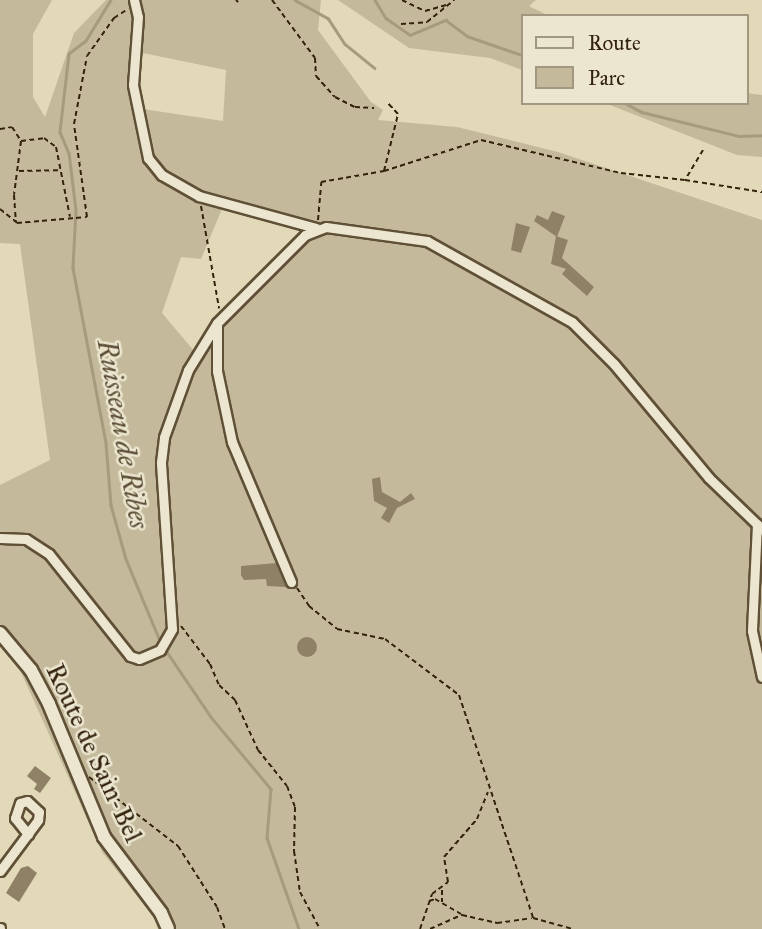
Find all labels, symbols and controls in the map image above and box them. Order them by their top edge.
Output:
legend [520,14,748,105]
text: Route [588,30,641,56]
text: Parc [588,65,625,91]
water label: Ruisseau de Ribes [90,337,156,531]
street label: Route de Sain-Bel [39,659,149,847]

